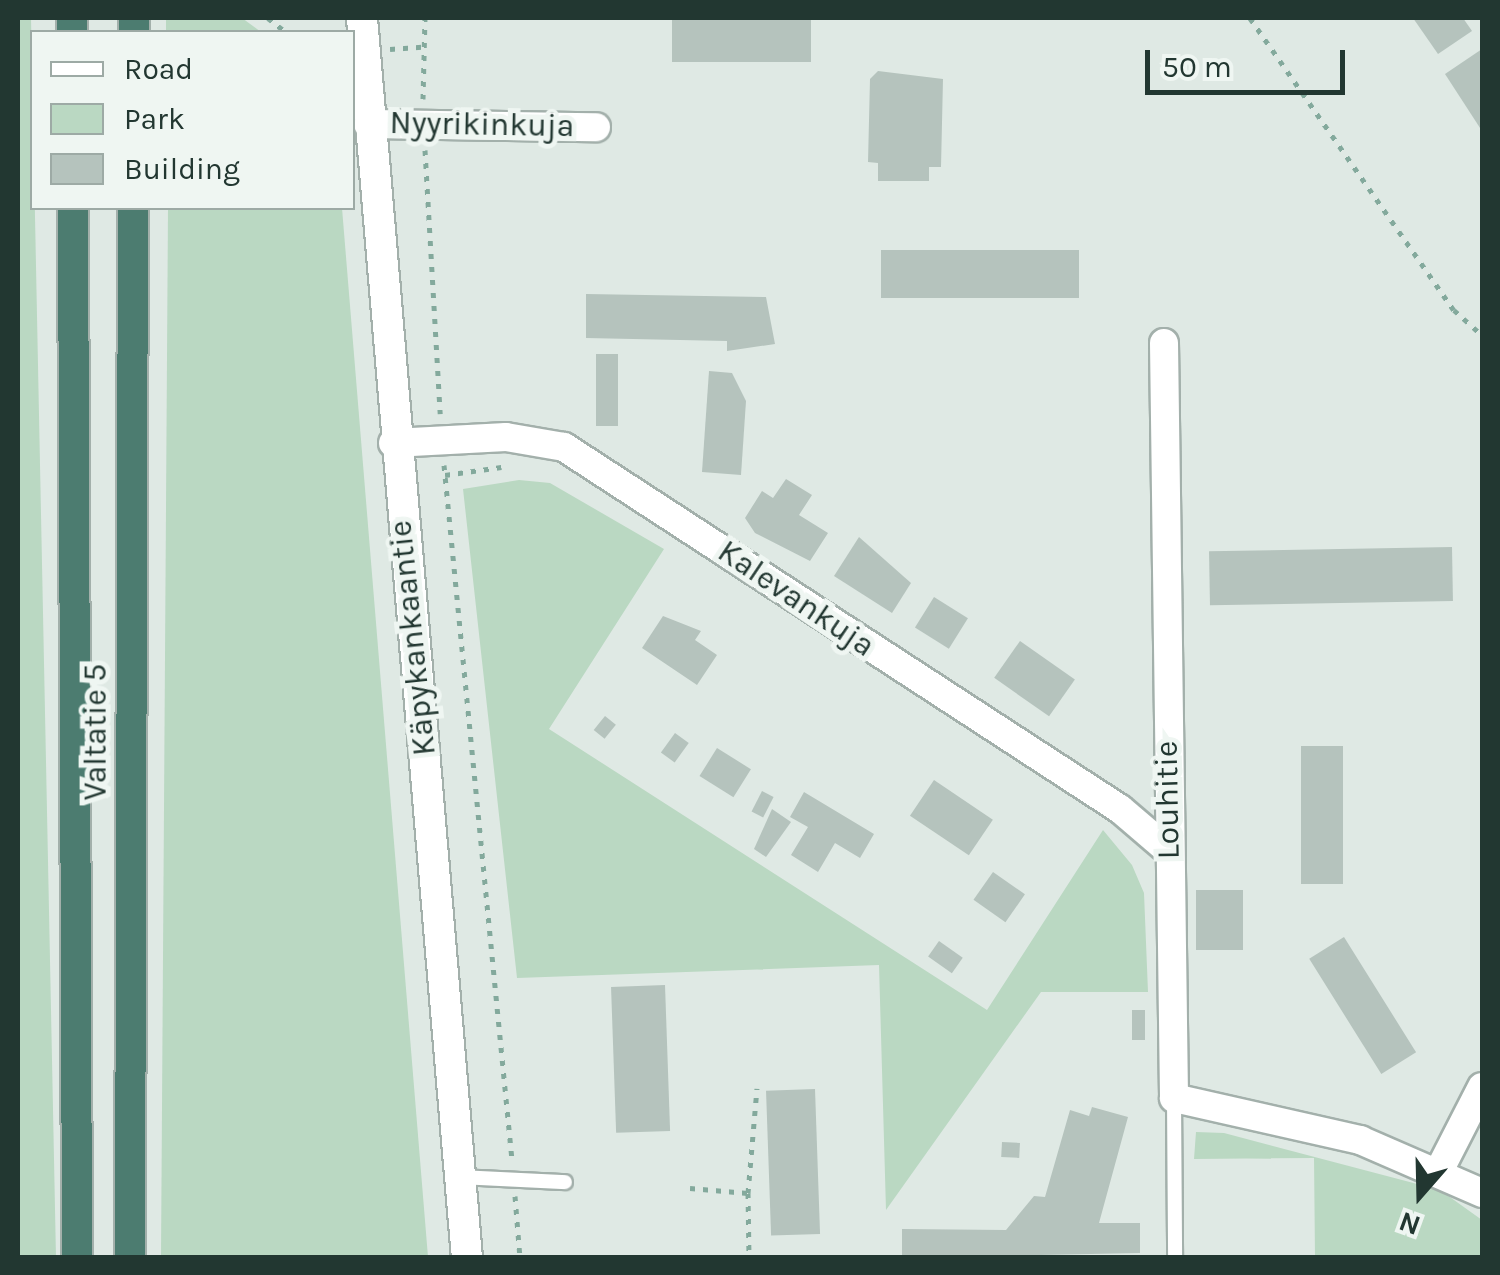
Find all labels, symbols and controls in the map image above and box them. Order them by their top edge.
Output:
legend [30,30,355,210]
scale bar [1150,30,1350,92]
text: 50 m [1162,49,1232,85]
text: Road [124,51,193,87]
text: Park [124,101,185,137]
street label: Nyyrikinkuja [389,104,575,146]
text: Building [124,151,240,187]
street label: Käpykankaantie [382,519,444,757]
street label: Kalevankuja [710,533,882,665]
street label: Valtatie 5 [77,664,115,800]
street label: Louhitie [1148,740,1188,860]
north arrow [1370,1145,1470,1245]
text: N [1394,1205,1425,1243]

